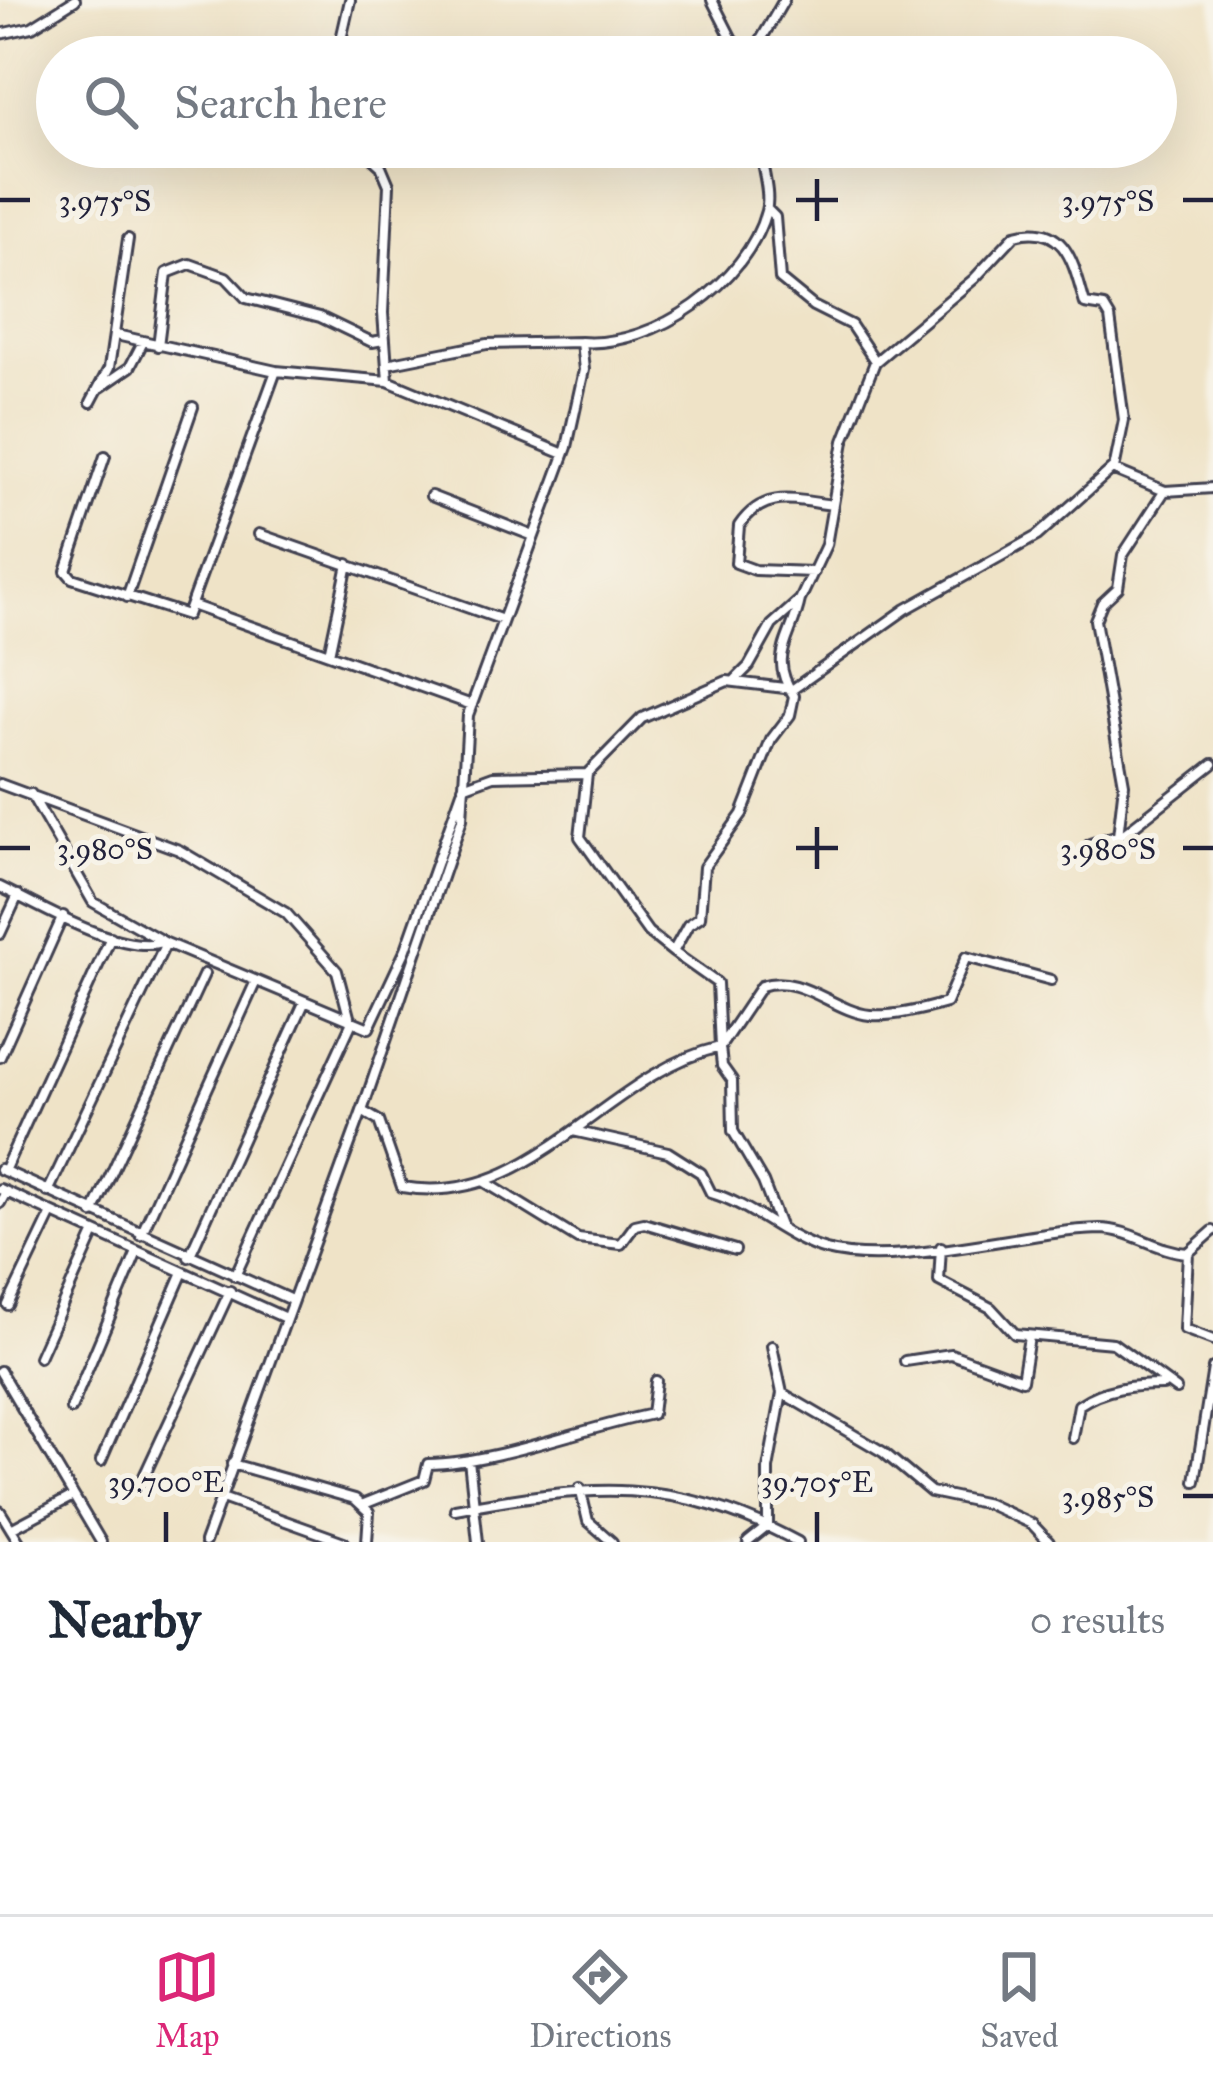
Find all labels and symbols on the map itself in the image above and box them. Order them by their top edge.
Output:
text: 3.975°S [59,183,151,220]
text: 3.975°S [1062,183,1154,220]
text: 3.980°S [57,831,153,868]
text: 3.980°S [1060,831,1156,868]
text: 39.700°E [108,1464,224,1501]
text: 39.705°E [761,1464,873,1501]
text: 3.985°S [1062,1479,1154,1516]

